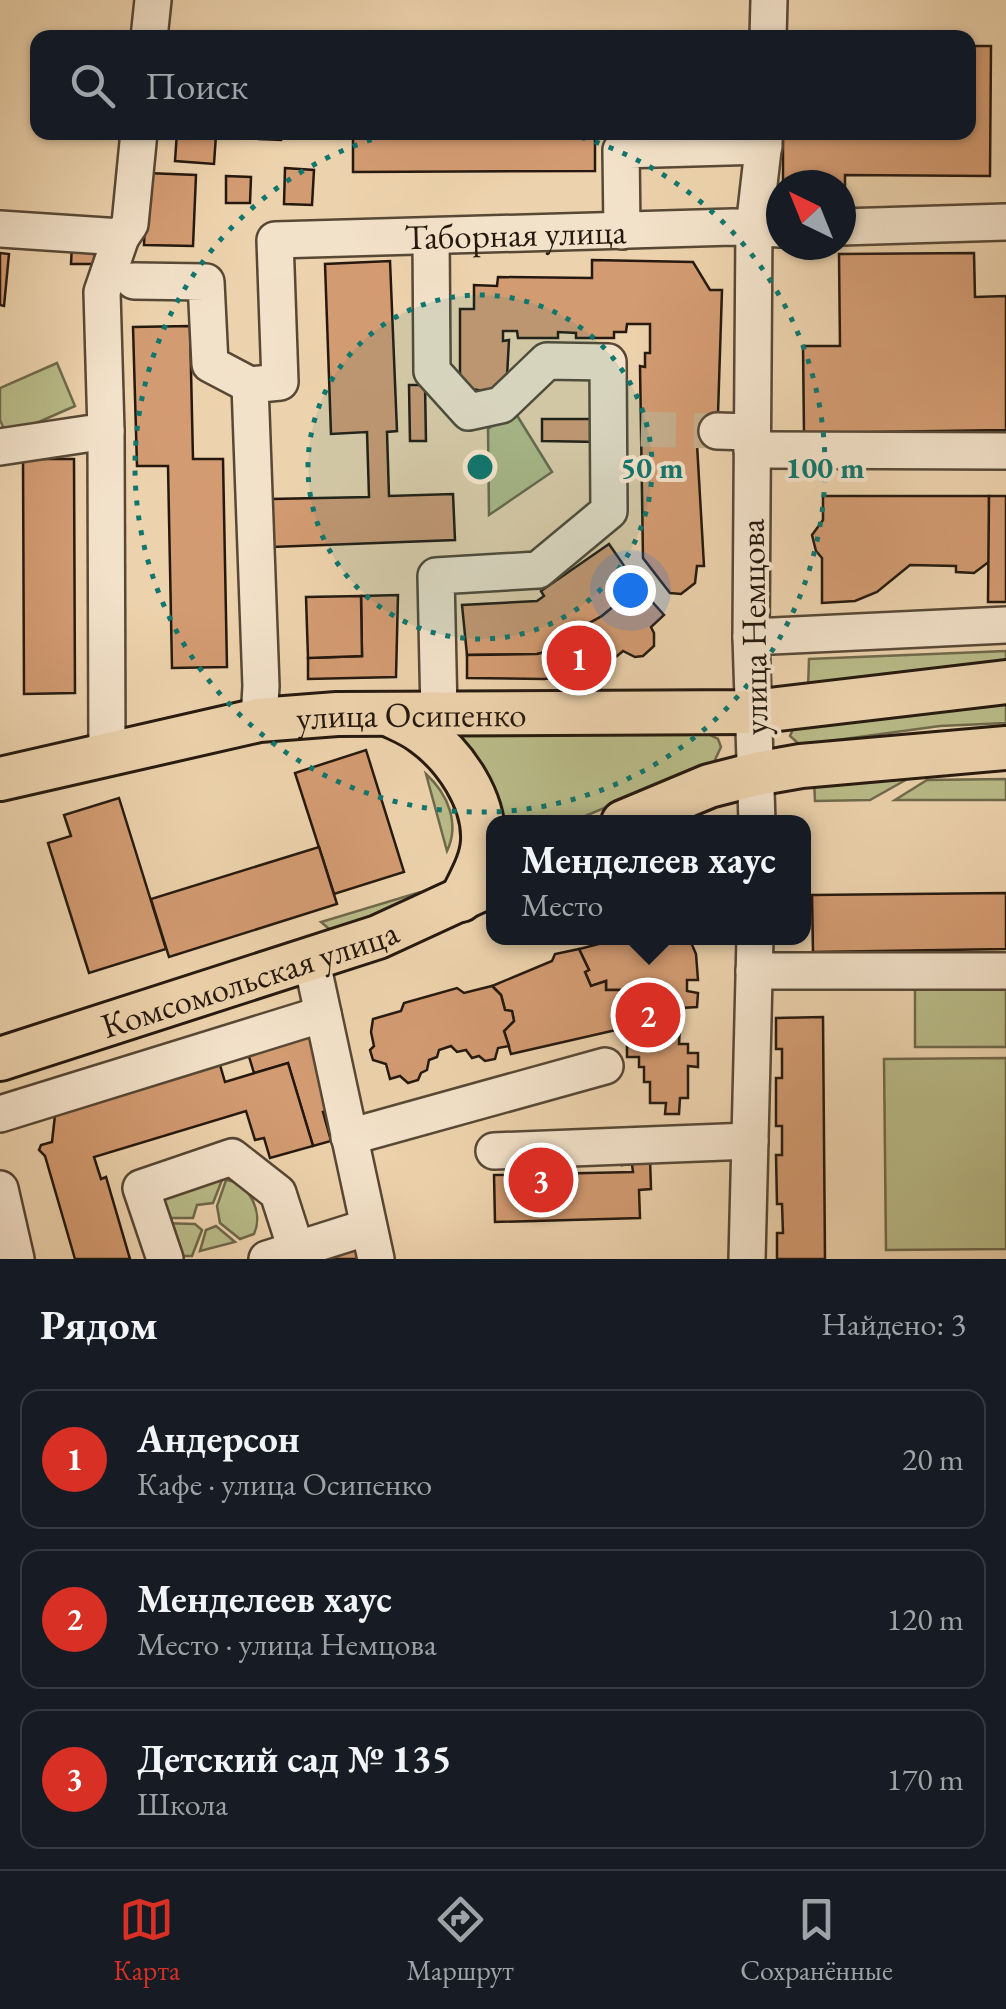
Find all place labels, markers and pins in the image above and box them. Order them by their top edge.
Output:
centre of rings [462,449,498,485]
pin: 1 [546,620,612,696]
pin: 2 [616,978,680,1052]
pin: 3 [508,1142,574,1218]

